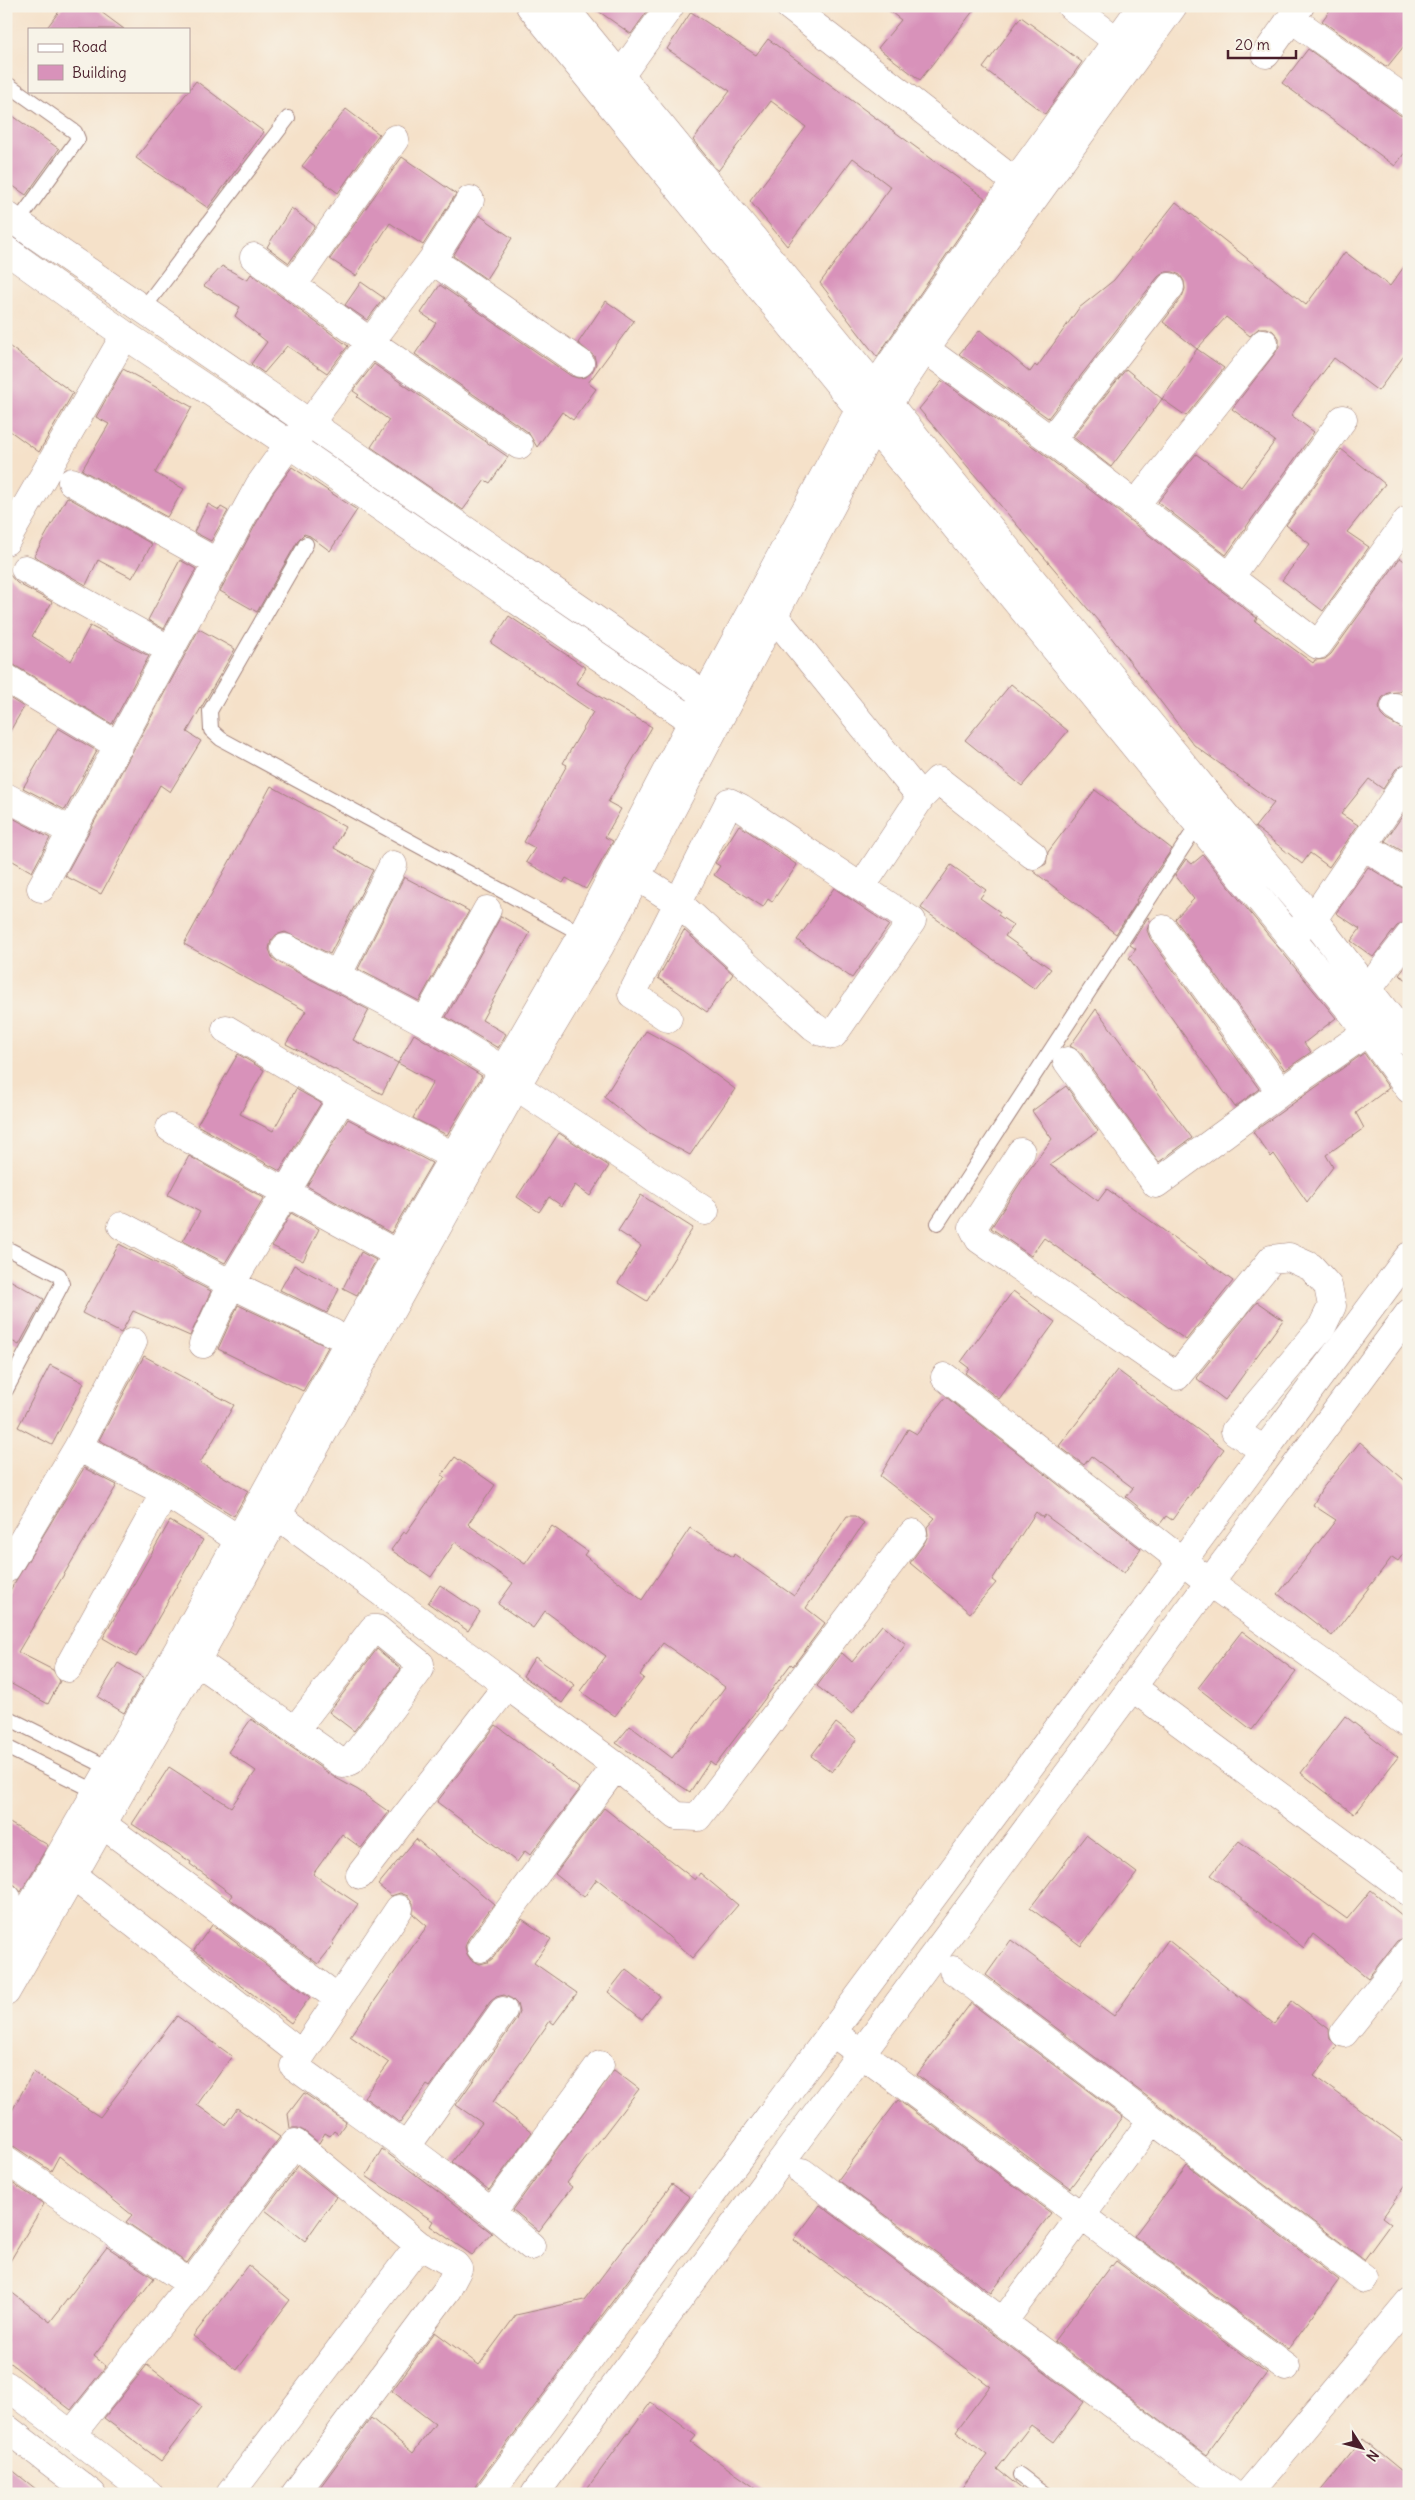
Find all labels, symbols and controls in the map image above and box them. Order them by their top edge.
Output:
legend [28,28,190,92]
scale bar [1228,28,1295,60]
text: 20 m [1235,35,1270,54]
text: Road [72,37,107,56]
text: Building [72,63,127,82]
north arrow [1338,2422,1388,2472]
text: N [1362,2446,1383,2465]

